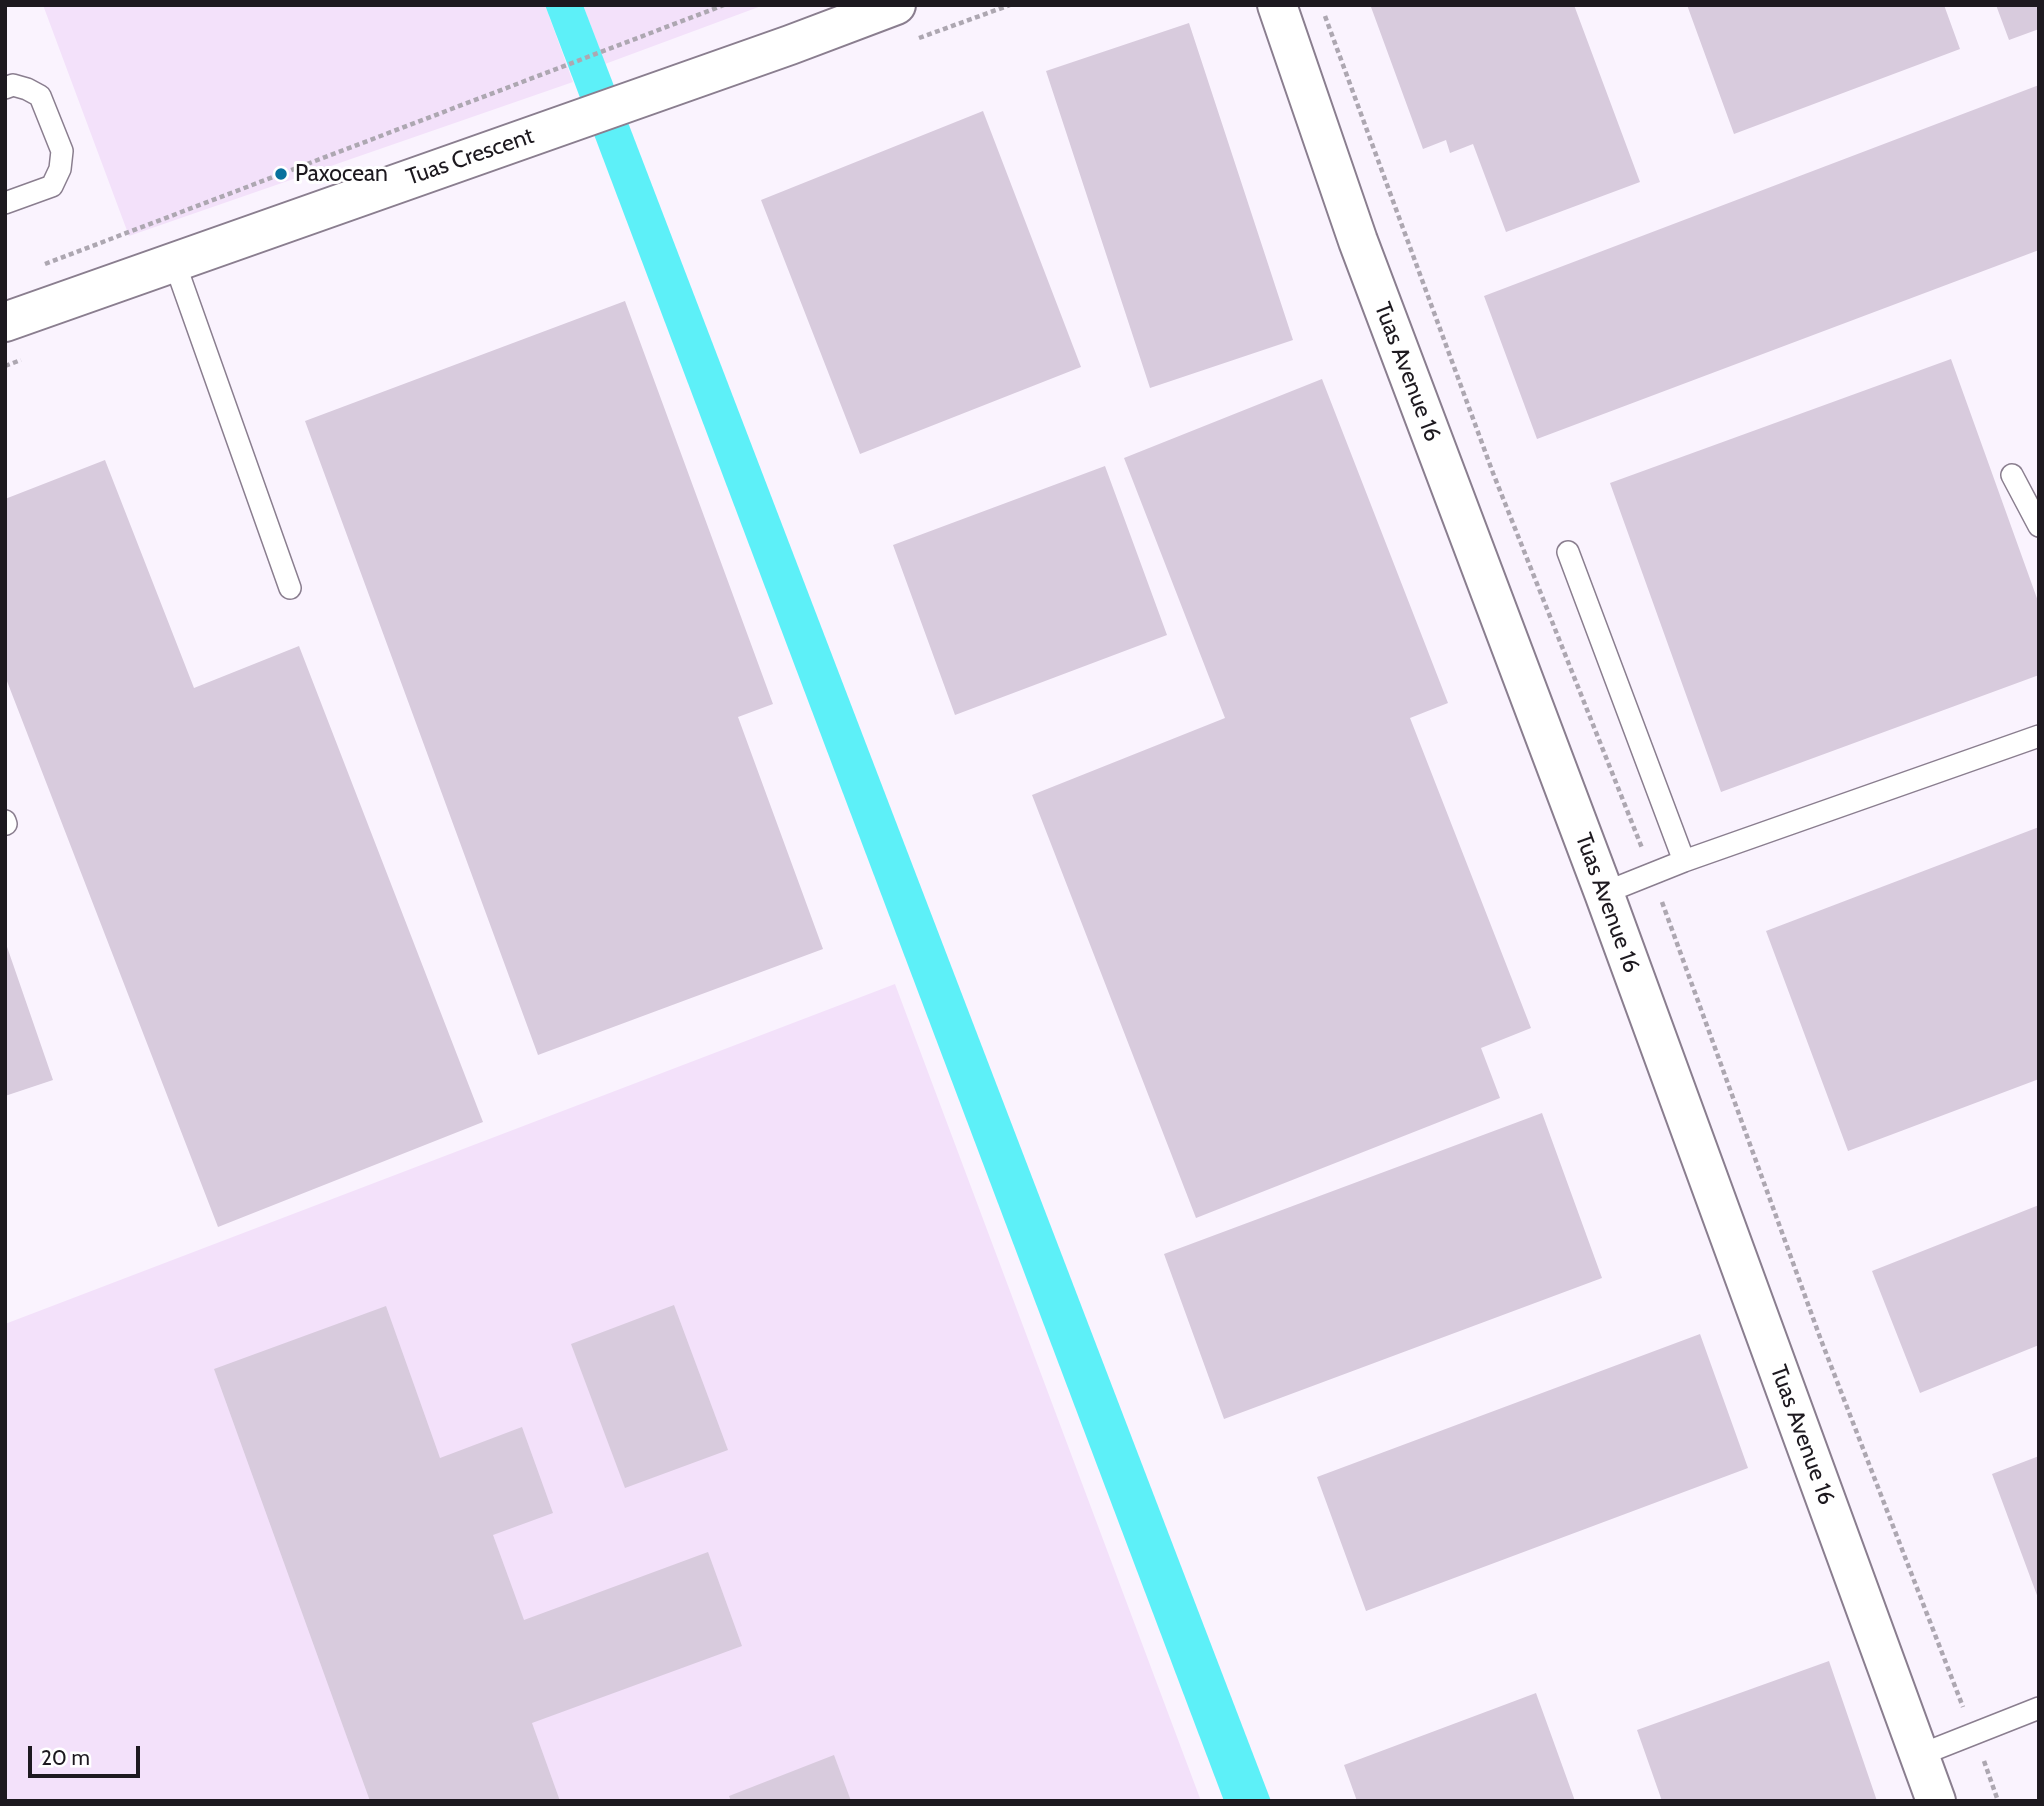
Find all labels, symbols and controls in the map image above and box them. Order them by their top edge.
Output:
street label: Tuas Crescent [403,122,537,192]
place label: Paxocean [295,160,388,188]
marker: Paxocean [273,166,289,182]
street label: Tuas Avenue 16 [1368,299,1446,445]
street label: Tuas Avenue 16 [1569,829,1645,977]
street label: Tuas Avenue 16 [1764,1361,1840,1509]
scale bar [32,1732,144,1776]
text: 20 m [41,1745,90,1770]

